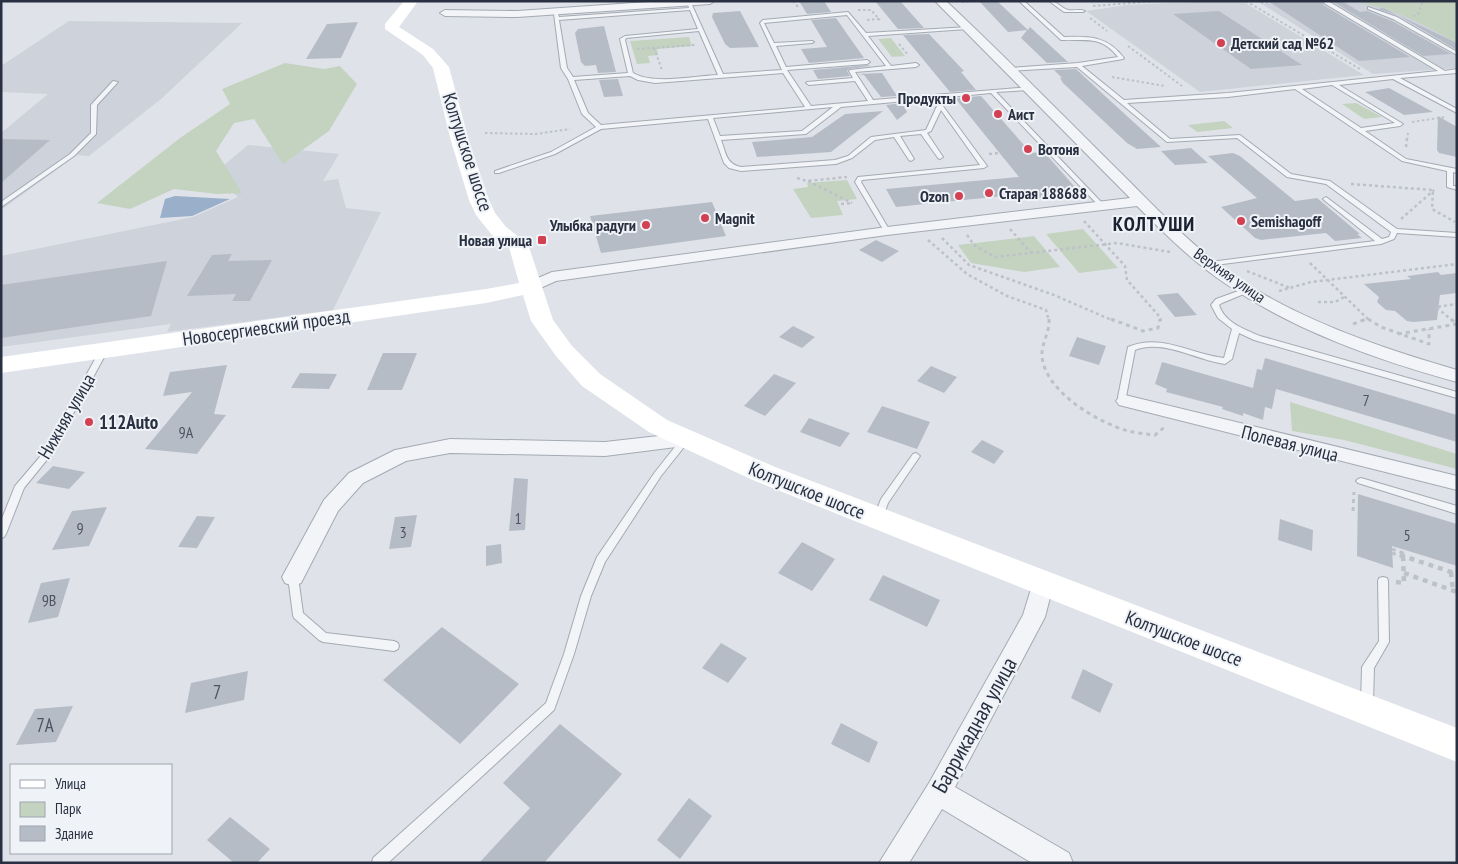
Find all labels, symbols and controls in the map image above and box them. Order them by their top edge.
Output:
place label: Детский сад №62 [1231,33,1334,53]
marker: Детский сад №62 [1215,37,1227,49]
place label: Продукты [898,88,956,108]
street label: Колтушское шоссе [438,90,498,214]
marker: Продукты [960,92,972,104]
place label: Аист [1007,104,1035,124]
marker: Аист [992,108,1004,120]
place label: Вотоня [1038,139,1080,159]
marker: Вотоня [1022,143,1034,155]
place label: Старая 188688 [999,183,1087,203]
place label: Ozon [920,186,949,206]
marker: Старая 188688 [983,187,995,199]
marker: Ozon [953,190,965,202]
place label: Magnit [715,208,755,228]
district label: КОЛТУШИ [1113,211,1195,237]
place label: Semishagoff [1251,211,1322,231]
marker: Magnit [699,212,711,224]
place label: Улыбка радуги [549,215,636,235]
marker: Semishagoff [1235,215,1247,227]
marker: Улыбка радуги [640,219,652,231]
place label: Новая улица [459,230,532,250]
marker: Новая улица [536,234,548,246]
street label: Верхняя улица [1190,243,1270,307]
street label: Новосергиевский проезд [181,303,352,351]
street label: Нижняя улица [32,369,100,463]
house number: 7 [1362,390,1370,410]
place label: 112Auto [99,410,158,434]
marker: 112Auto [83,416,95,428]
street label: Полевая улица [1239,419,1341,467]
house number: 9А [179,422,194,442]
street label: Колтушское шоссе [745,456,869,524]
house number: 1 [514,508,522,528]
house number: 9 [76,518,84,538]
house number: 3 [399,522,407,542]
house number: 5 [1403,525,1411,545]
house number: 9В [42,590,56,610]
street label: Колтушское шоссе [1122,605,1246,671]
street label: Баррикадная улица [925,652,1023,798]
house number: 7 [213,680,221,704]
house number: 7А [36,713,54,737]
legend [10,764,172,854]
text: Улица [55,774,86,793]
text: Парк [55,799,81,818]
text: Здание [55,824,93,843]

